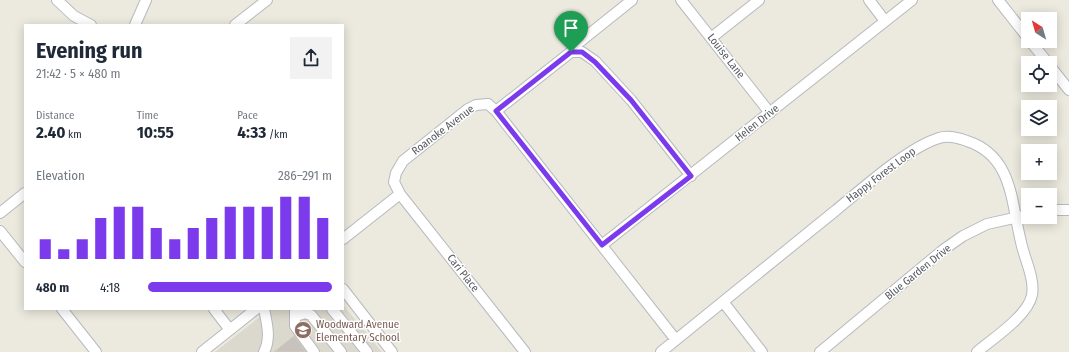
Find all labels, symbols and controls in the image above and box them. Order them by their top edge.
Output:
pin [554,11,588,52]
north arrow [1021,12,1057,48]
map controls [1021,12,1057,224]
icon: arrive [560,17,582,39]
street label: Louise Lane [705,31,747,81]
text: Evening run [36,37,143,64]
button: share [290,37,332,79]
button: locate [1021,56,1057,92]
text: 21:42 · 5 × 480 m [36,66,121,81]
button: layers [1021,100,1057,136]
street label: Roanoke Avenue [409,102,477,158]
street label: Helen Drive [732,102,782,144]
text: Distance [36,109,75,122]
text: Time [137,109,158,122]
text: Pace [237,109,258,122]
text: 2.40 [36,122,65,143]
text: 10:55 [137,122,174,143]
text: 4:33 [237,122,266,143]
text: km [65,128,82,141]
text: /km [266,128,288,141]
button: + [1021,144,1057,180]
street label: Happy Forest Loop [844,145,918,205]
text: Elevation [36,168,85,183]
text: 286–291 m [278,168,332,183]
button: − [1021,188,1057,224]
street label: Blue Garden Drive [882,241,954,303]
street label: Cari Place [444,252,482,294]
text: 480 m [36,280,69,295]
text: 4:18 [100,280,120,295]
place label: Woodward Avenue Elementary School [316,318,400,344]
school or university icon: Woodward Avenue Elementary School [293,320,313,340]

